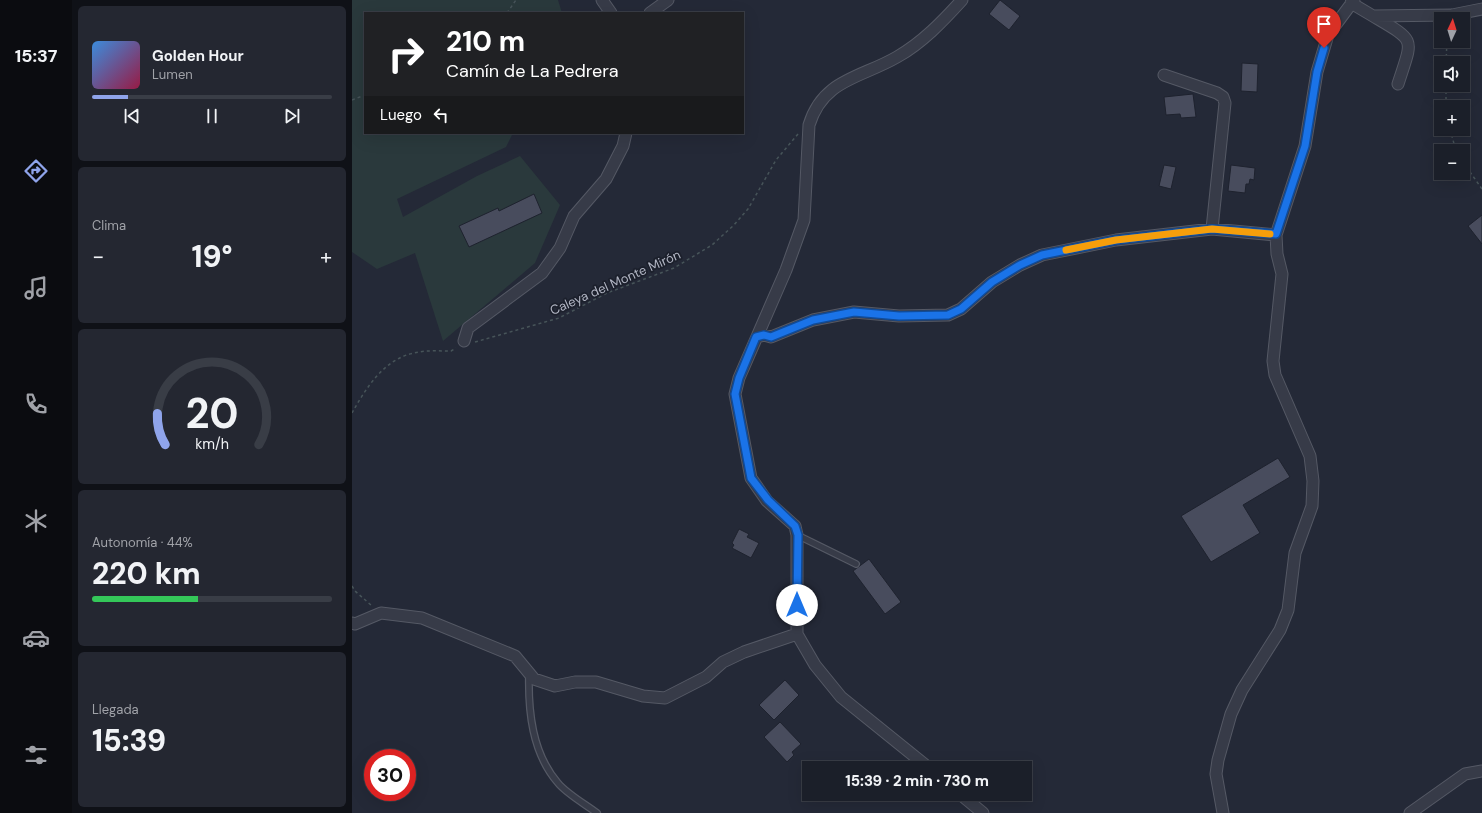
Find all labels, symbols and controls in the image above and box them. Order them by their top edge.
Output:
pin [1307,7.0,1341,48]
north arrow [1434,12,1470,48]
map controls [1434,12,1470,180]
icon: arrive [1313,13,1335,35]
text: 210 m [446,23,525,60]
icon: right [380,28,432,80]
text: 15:37 [15,44,57,68]
text: Golden Hour [152,46,244,66]
button: sound [1434,56,1470,92]
text: Camín de La Pedrera [446,59,619,83]
text: Lumen [152,66,193,83]
button: + [1434,100,1470,136]
icon: left [430,104,452,126]
icon: previous [121,105,143,127]
icon: pause [201,105,223,127]
icon: next [281,105,303,127]
text: Luego [380,105,422,125]
button: − [1434,144,1470,180]
icon: directions [22,157,50,185]
text: Clima [92,217,126,234]
text: 19° [191,237,233,276]
text: − [92,242,104,271]
text: + [320,242,332,271]
street label: Caleya del Monte Mirón [547,246,683,319]
icon: music [22,274,50,302]
text: 20 [185,386,239,440]
icon: phone [22,390,50,418]
text: km/h [195,434,229,452]
icon: climate [22,507,50,535]
text: Autonomía · 44% [92,534,193,551]
text: 220 km [92,554,201,593]
position arrow [776,584,818,626]
icon: car [22,624,50,652]
text: Llegada [92,701,139,718]
text: 15:39 [92,721,166,760]
icon: filters [22,741,50,769]
speed limit sign: 30 [364,749,416,801]
text: 15:39 · 2 min · 730 m [845,771,989,791]

